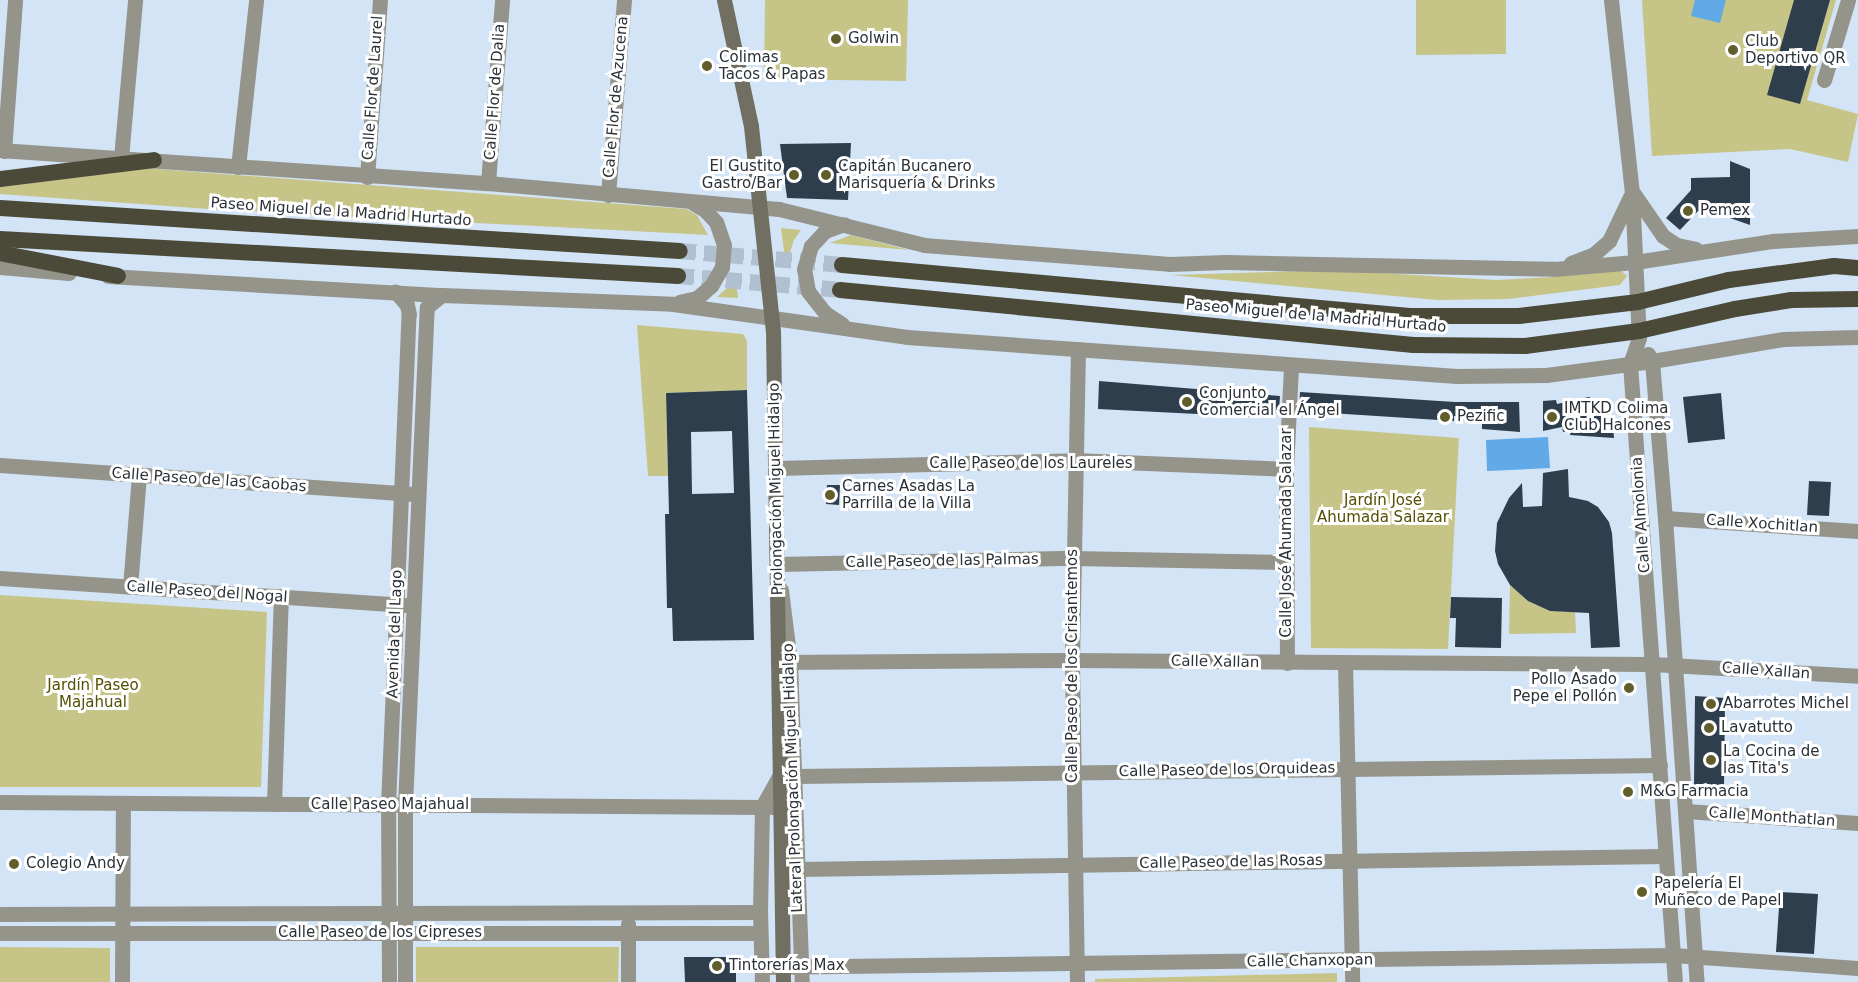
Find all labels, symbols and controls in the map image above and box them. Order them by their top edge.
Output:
street label: Calle Flor de Laurel [359,15,387,161]
street label: Calle Flor de Azucena [600,15,632,179]
street label: Calle Flor de Dalia [481,23,509,161]
place label: Golwin [848,30,899,48]
marker: Golwin [829,32,843,46]
place label: Club Deportivo QR [1745,32,1846,67]
marker: Club Deportivo QR [1726,43,1740,57]
place label: Colimas Tacos & Papas [719,48,825,83]
marker: Colimas Tacos & Papas [700,59,714,73]
place label: El Gustito Gastro/Bar [702,157,782,192]
place label: Capitán Bucanero Marisquería & Drinks [838,157,995,192]
marker: El Gustito Gastro/Bar [787,168,801,182]
marker: Capitán Bucanero Marisquería & Drinks [819,168,833,182]
street label: Paseo Miguel de la Madrid Hurtado [210,194,472,230]
place label: Pemex [1700,202,1750,220]
marker: Pemex [1681,204,1695,218]
street label: Paseo Miguel de la Madrid Hurtado [1185,296,1447,336]
street label: Prolongación Miguel Hidalgo [765,383,787,595]
place label: Conjunto Comercial el Ángel [1199,384,1340,419]
marker: Conjunto Comercial el Ángel [1180,395,1194,409]
place label: IMTKD Colima Club Halcones [1564,399,1671,434]
place label: Pezific [1457,408,1504,426]
marker: Pezific [1438,410,1452,424]
marker: IMTKD Colima Club Halcones [1545,410,1559,424]
street label: Calle José Ahumada Salazar [1278,428,1296,638]
street label: Calle Paseo de los Laureles [929,455,1133,473]
street label: Calle Almolonia [1628,456,1654,574]
street label: Calle Paseo de las Caobas [111,464,307,496]
place label: Carnes Asadas La Parrilla de la Villa [842,477,975,512]
marker: Carnes Asadas La Parrilla de la Villa [823,488,837,502]
park label: Jardín José Ahumada Salazar [1317,491,1449,526]
street label: Calle Xochitlan [1705,511,1819,537]
street label: Calle Paseo de los Crisantemos [1064,549,1082,783]
street label: Calle Paseo de las Palmas [845,550,1039,572]
street label: Avenida del Lago [384,569,406,699]
street label: Calle Paseo del Nogal [126,577,288,607]
street label: Lateral Prolongación Miguel Hidalgo [779,643,807,913]
street label: Calle Xallan [1171,652,1259,672]
street label: Calle Xallan [1721,659,1811,683]
place label: Pollo Asado Pepe el Pollón [1513,670,1617,705]
park label: Jardín Paseo Majahual [47,676,139,711]
marker: Pollo Asado Pepe el Pollón [1622,681,1636,695]
place label: Abarrotes Michel [1723,695,1849,713]
marker: Abarrotes Michel [1704,697,1718,711]
place label: Lavatutto [1721,719,1793,737]
marker: Lavatutto [1702,721,1716,735]
place label: La Cocina de las Tita's [1723,742,1820,777]
marker: La Cocina de las Tita's [1704,753,1718,767]
street label: Calle Paseo de los Orquideas [1119,759,1335,781]
place label: M&G Farmacia [1640,783,1749,801]
marker: M&G Farmacia [1621,785,1635,799]
street label: Calle Paseo Majahual [311,796,469,814]
street label: Calle Monthatlan [1708,804,1836,830]
street label: Calle Paseo de las Rosas [1139,851,1323,873]
place label: Colegio Andy [26,855,125,873]
marker: Colegio Andy [7,857,21,871]
place label: Papelería El Muñeco de Papel [1654,874,1781,909]
marker: Papelería El Muñeco de Papel [1635,885,1649,899]
street label: Calle Paseo de los Cipreses [278,924,482,942]
street label: Calle Chanxopan [1247,951,1373,971]
place label: Tintorerías Max [729,957,845,975]
marker: Tintorerías Max [710,959,724,973]

